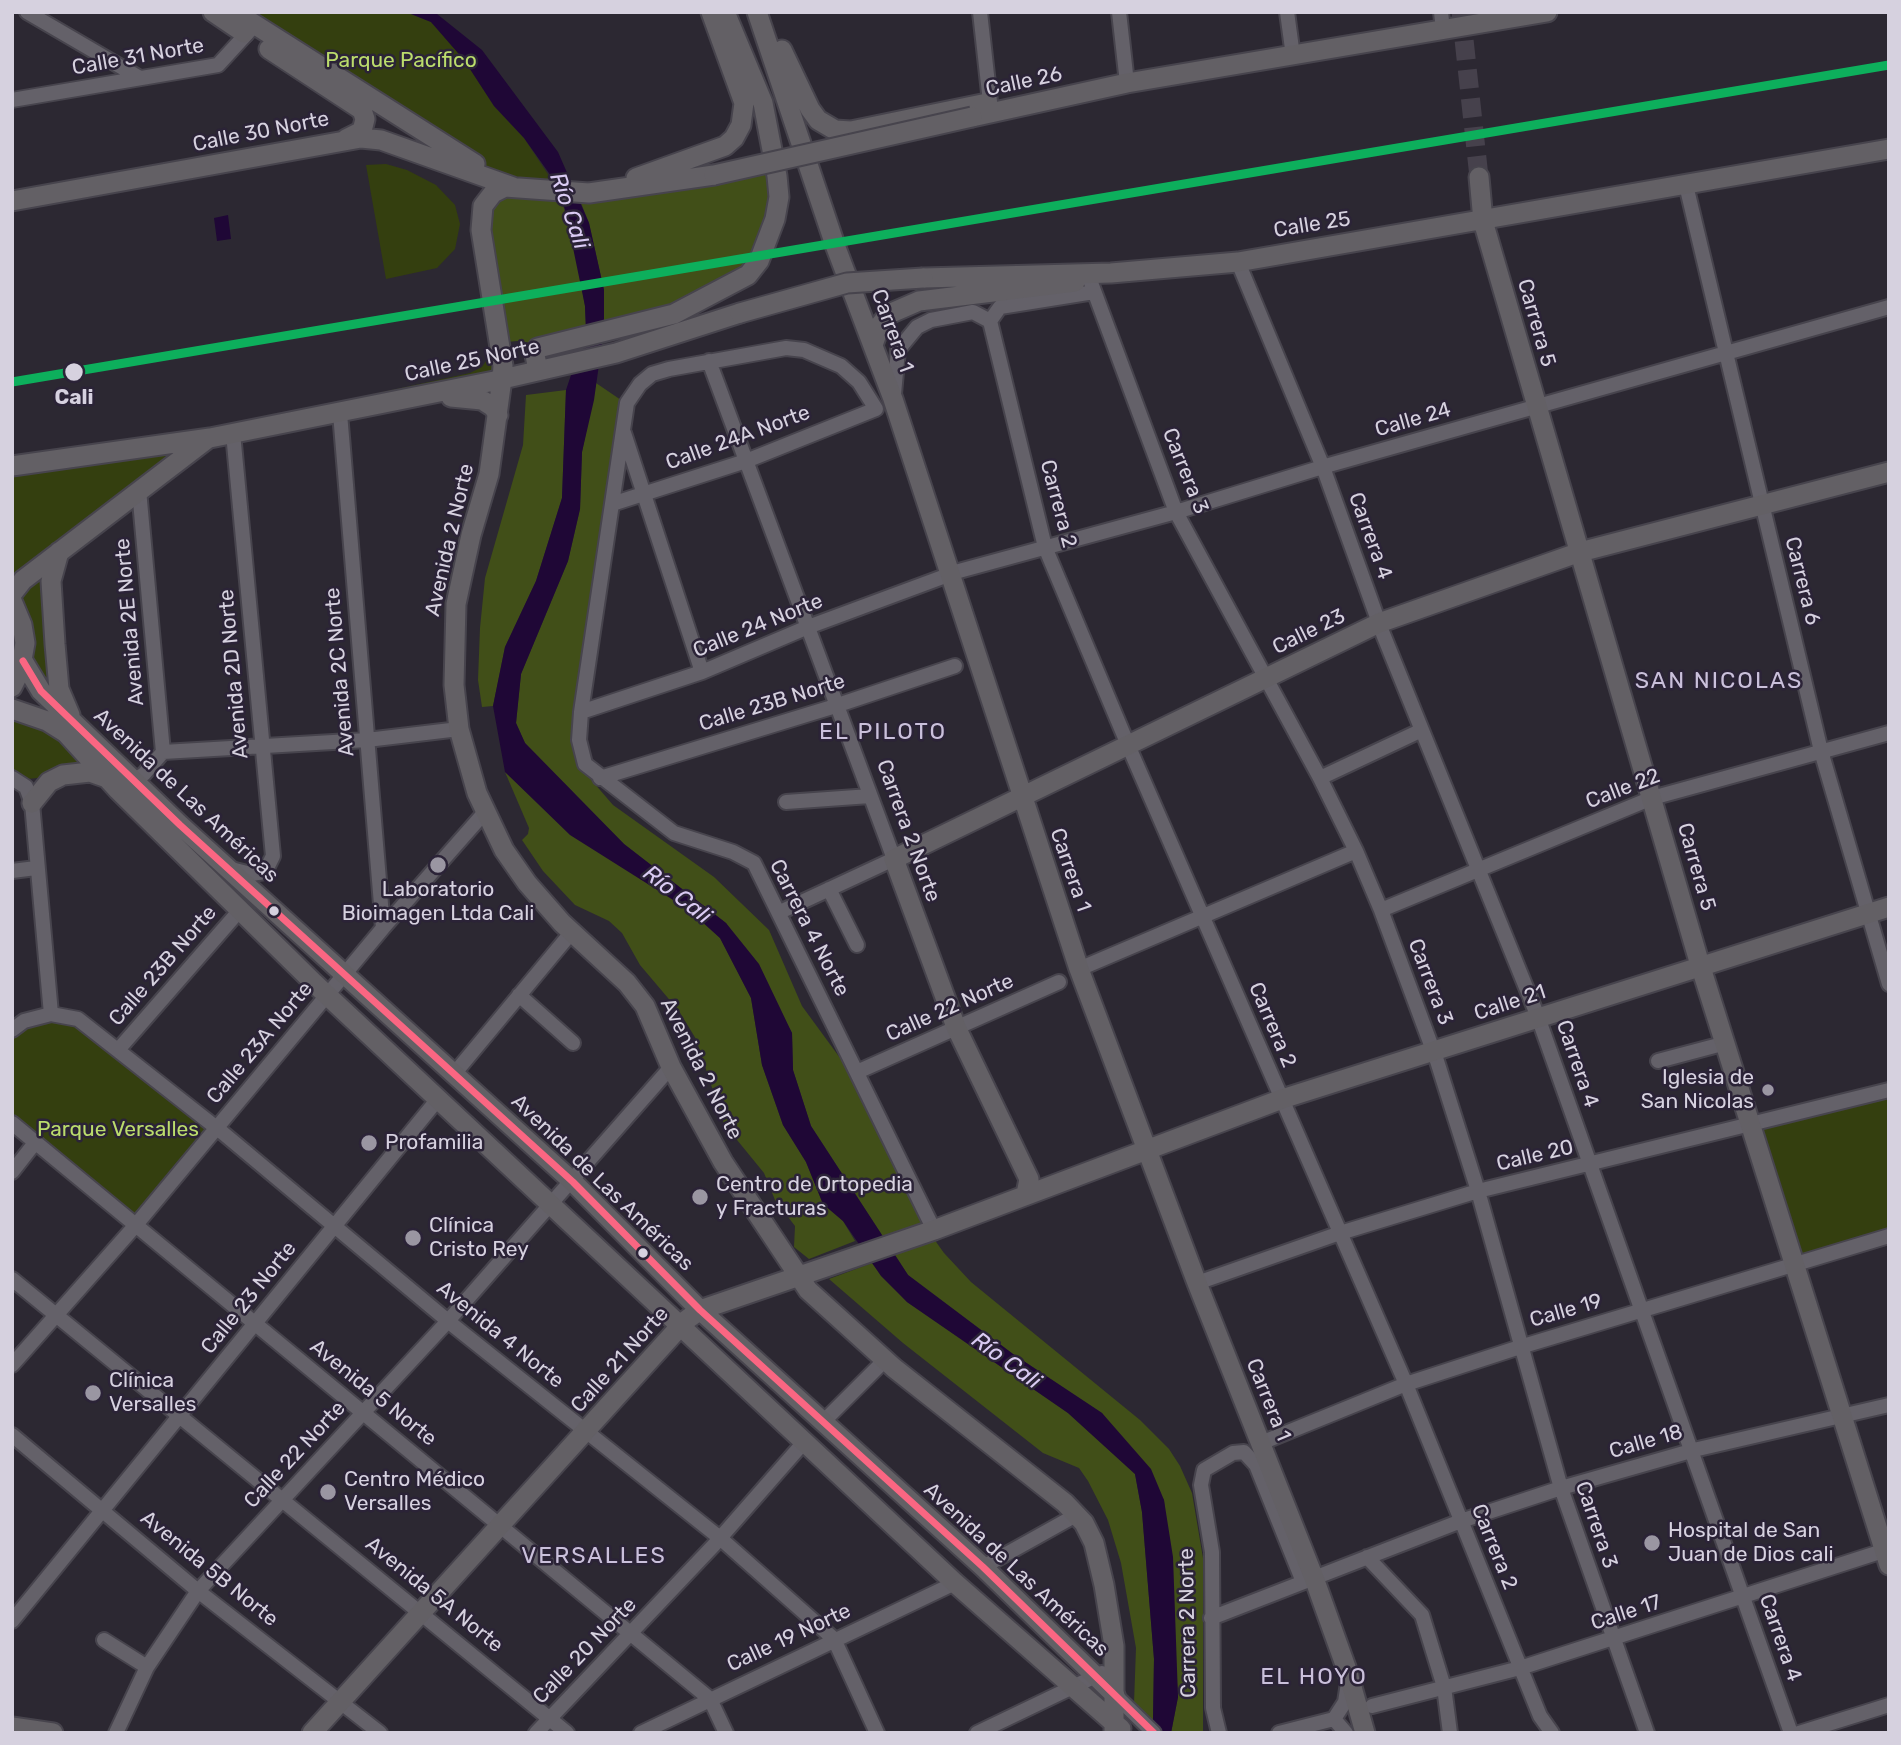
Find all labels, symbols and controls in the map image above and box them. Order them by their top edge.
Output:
street label: Calle 31 Norte [70,33,206,81]
park label: Parque Pacífico [325,48,477,74]
street label: Calle 26 [983,62,1065,102]
street label: Calle 30 Norte [191,106,331,158]
water label: Río Cali [543,169,595,253]
street label: Calle 25 [1272,206,1352,244]
street label: Carrera 5 [1511,276,1561,370]
street label: Carrera 1 [865,286,919,376]
street label: Calle 25 Norte [402,334,542,388]
marker: Cali [63,361,85,383]
place label: Cali [54,385,94,411]
street label: Calle 24 [1372,397,1454,443]
street label: Calle 24A Norte [662,400,814,476]
street label: Carrera 3 [1156,424,1214,518]
street label: Carrera 2 [1034,457,1082,551]
street label: Avenida 2 Norte [420,461,480,619]
street label: Carrera 4 [1343,489,1397,583]
street label: Carrera 6 [1779,534,1825,628]
street label: Avenida 2E Norte [110,537,150,707]
street label: Avenida 2C Norte [320,586,360,758]
street label: Avenida 2D Norte [214,588,254,760]
street label: Calle 24 Norte [689,589,827,663]
street label: Calle 23 [1269,604,1349,660]
district label: SAN NICOLAS [1636,667,1802,695]
street label: Calle 23B Norte [696,669,848,737]
street label: Avenida de Las Américas [88,704,284,888]
district label: EL PILOTO [820,718,946,746]
street label: Carrera 2 Norte [871,756,945,906]
street label: Calle 22 [1582,763,1664,815]
street label: Carrera 5 [1671,820,1721,914]
street label: Carrera 1 [1044,825,1096,915]
marker: Laboratorio Bioimagen Ltda Cali [428,855,448,875]
street label: Carrera 4 Norte [764,855,854,1001]
water label: Río Cali [637,860,717,930]
place label: Laboratorio Bioimagen Ltda Cali [342,877,534,927]
street label: Calle 23B Norte [104,901,222,1031]
unlabelled marker [267,904,281,918]
street label: Carrera 3 [1402,935,1458,1029]
street label: Calle 22 Norte [882,969,1018,1047]
street label: Calle 23A Norte [202,977,318,1109]
street label: Carrera 2 [1243,979,1301,1071]
street label: Calle 21 [1471,980,1549,1026]
street label: Avenida 2 Norte [654,994,748,1144]
street label: Carrera 4 [1550,1017,1604,1111]
place label: Iglesia de San Nicolas [1641,1065,1754,1115]
marker: Iglesia de San Nicolas [1760,1082,1776,1098]
street label: Avenida de Las Américas [506,1089,698,1277]
park label: Parque Versalles [37,1117,199,1143]
place label: Profamilia [385,1130,483,1156]
marker: Profamilia [359,1133,379,1153]
street label: Calle 20 [1494,1135,1576,1177]
place label: Centro de Ortopedia y Fracturas [716,1172,913,1222]
marker: Centro de Ortopedia y Fracturas [690,1187,710,1207]
place label: Clínica Cristo Rey [429,1213,529,1263]
marker: Clínica Cristo Rey [403,1228,423,1248]
street label: Calle 23 Norte [196,1237,302,1359]
unlabelled marker [636,1246,650,1260]
street label: Avenida 4 Norte [431,1276,569,1394]
street label: Calle 19 [1527,1289,1605,1333]
street label: Calle 21 Norte [566,1302,674,1418]
water label: Río Cali [966,1326,1046,1396]
street label: Avenida 5 Norte [305,1334,441,1452]
street label: Carrera 1 [1240,1355,1296,1445]
place label: Clínica Versalles [109,1368,196,1418]
marker: Clínica Versalles [83,1383,103,1403]
street label: Calle 22 Norte [239,1396,351,1514]
street label: Calle 18 [1606,1420,1686,1464]
place label: Centro Médico Versalles [344,1467,485,1517]
street label: Avenida de Las Américas [918,1478,1114,1662]
street label: Carrera 3 [1569,1478,1623,1572]
marker: Centro Médico Versalles [318,1482,338,1502]
street label: Carrera 2 [1465,1501,1523,1593]
street label: Avenida 5B Norte [135,1506,283,1632]
place label: Hospital de San Juan de Dios cali [1668,1518,1834,1568]
street label: Avenida 5A Norte [360,1532,508,1658]
marker: Hospital de San Juan de Dios cali [1642,1533,1662,1553]
district label: VERSALLES [522,1542,666,1570]
street label: Carrera 2 Norte [1174,1548,1202,1698]
street label: Calle 17 [1588,1590,1664,1636]
street label: Carrera 4 [1753,1591,1807,1685]
street label: Calle 20 Norte [528,1593,642,1709]
street label: Calle 19 Norte [723,1598,855,1678]
district label: EL HOYO [1261,1663,1367,1691]

